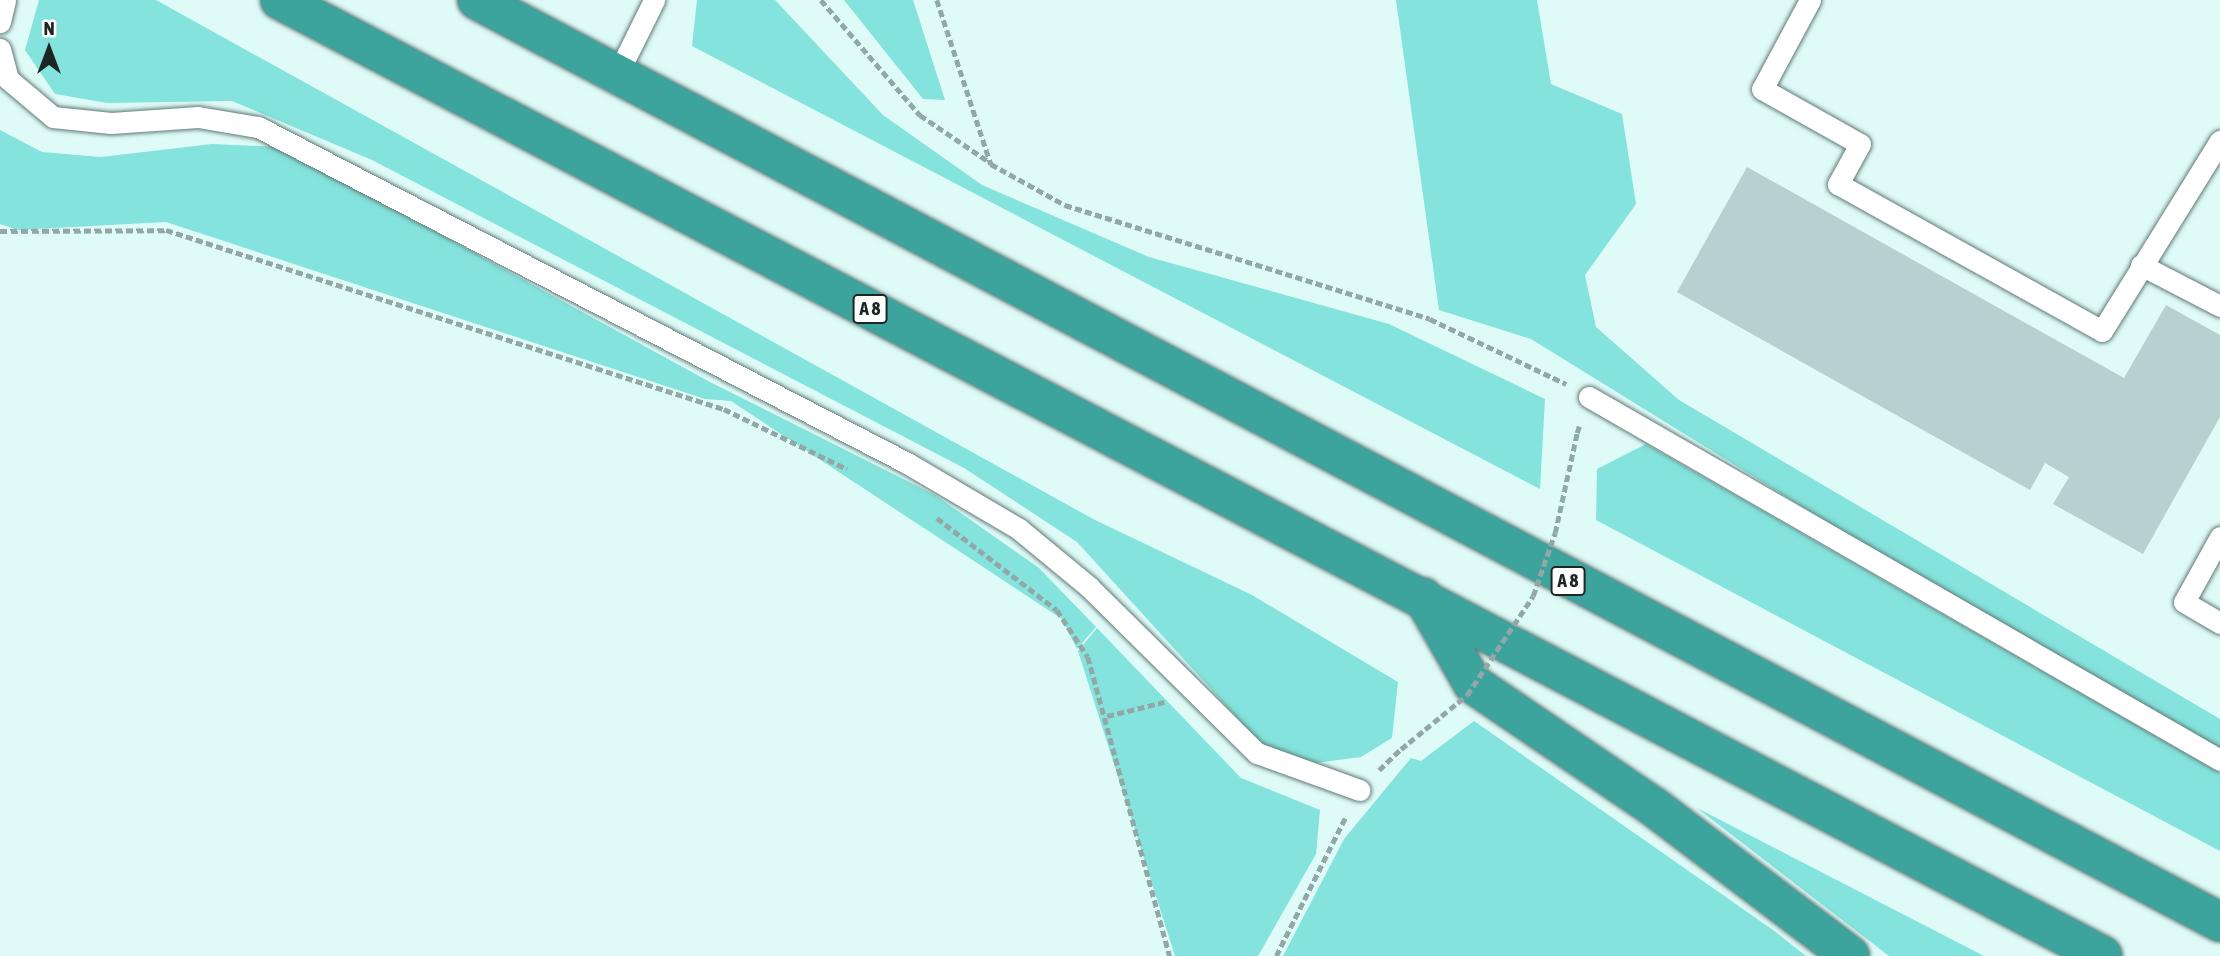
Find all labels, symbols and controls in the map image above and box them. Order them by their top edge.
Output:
north arrow [14,14,84,84]
text: N [43,17,55,39]
road number: A 8 [852,294,888,324]
road number: A 8 [1550,566,1586,596]

